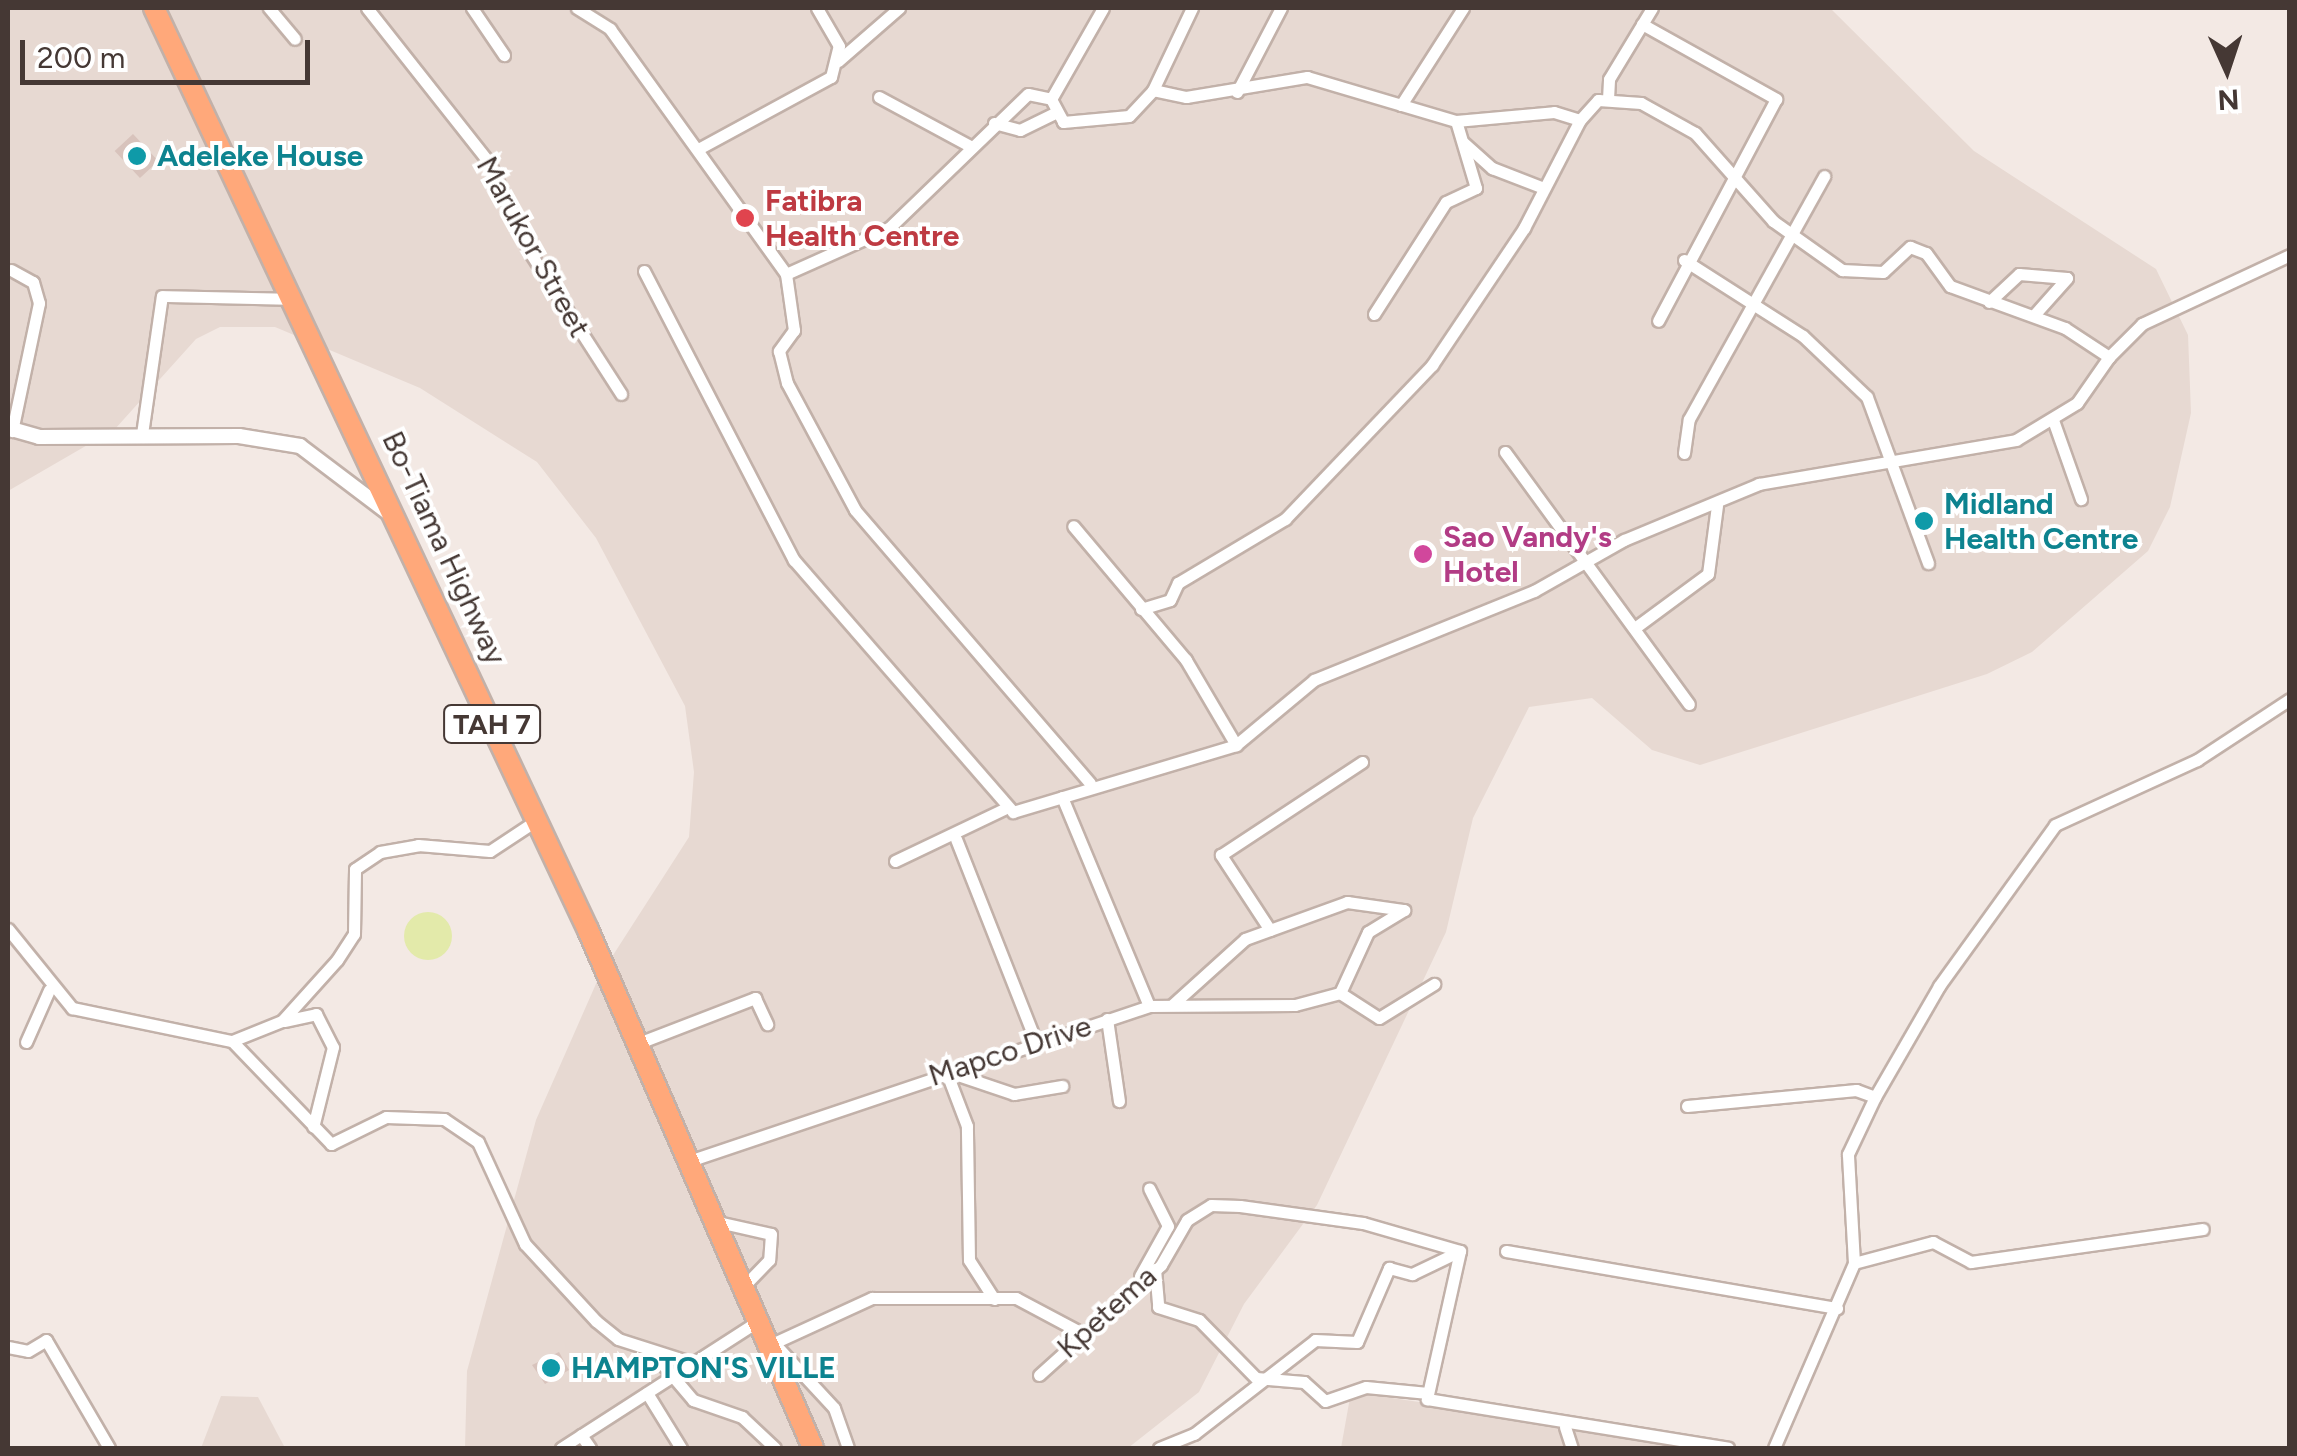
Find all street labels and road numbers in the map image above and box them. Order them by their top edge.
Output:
street label: Marukor Street [469,150,597,344]
street label: Bo-Tiama Highway [374,426,514,670]
road number: TAH 7 [442,701,542,747]
street label: Mapco Drive [924,1008,1096,1094]
street label: Kpetema [1050,1258,1164,1366]

